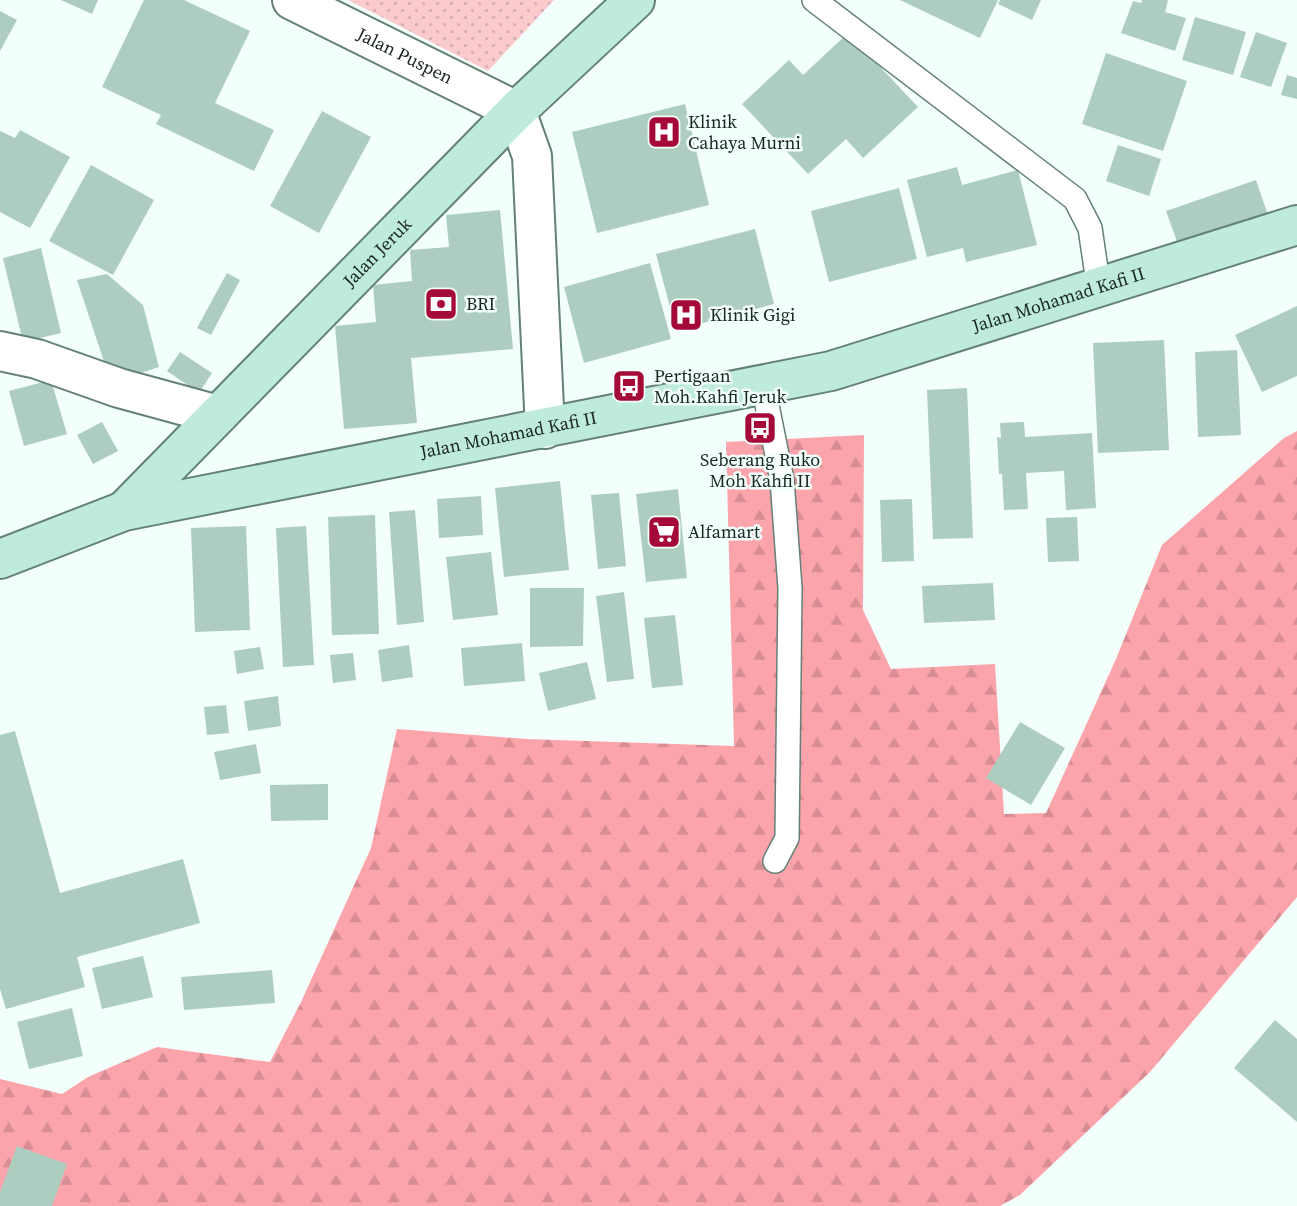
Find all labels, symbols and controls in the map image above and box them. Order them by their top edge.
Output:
street label: Jalan Puspen [352,21,457,90]
place label: Klinik Cahaya Murni [688,109,801,155]
hospital icon: Klinik Cahaya Murni [645,113,683,151]
street label: Jalan Jeruk [336,212,417,293]
street label: Jalan Mohamad Kafi II [968,260,1148,338]
bank icon: BRI [422,285,460,323]
place label: BRI [466,291,495,316]
hospital icon: Klinik Gigi [667,296,705,334]
place label: Klinik Gigi [710,302,795,327]
place label: Pertigaan Moh.Kahfi Jeruk [654,363,786,409]
bus stop icon: Pertigaan Moh.Kahfi Jeruk [610,367,648,405]
street label: Jalan Mohamad Kafi II [417,405,599,464]
bus stop icon: Seberang Ruko Moh Kahfi II [741,409,779,447]
place label: Seberang Ruko Moh Kahfi II [700,447,820,493]
supermarket icon: Alfamart [645,513,683,551]
place label: Alfamart [688,519,760,544]

